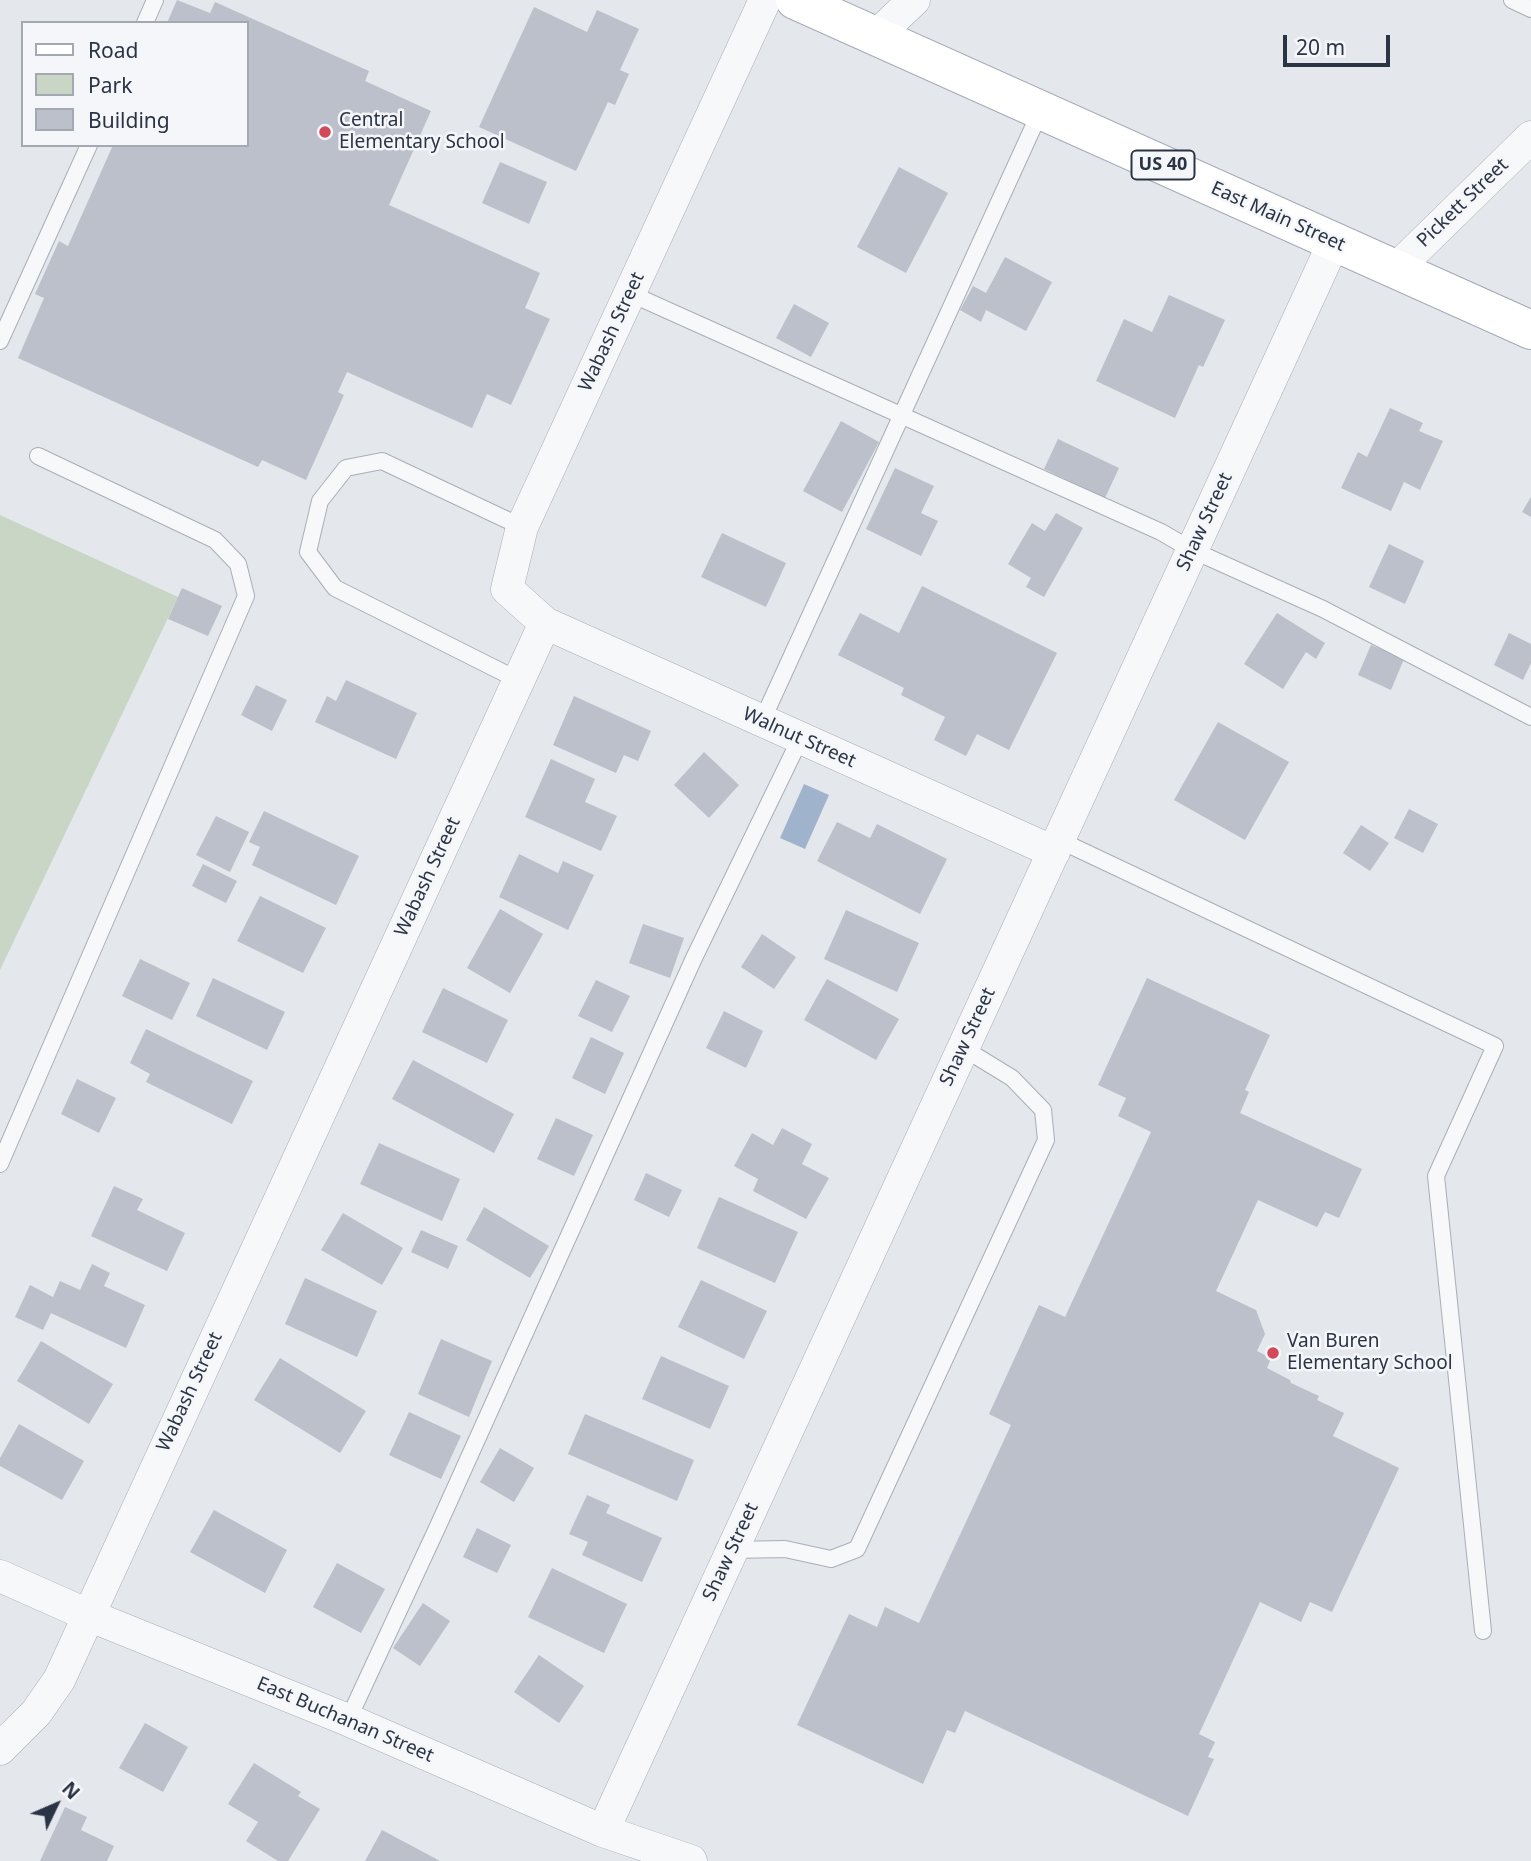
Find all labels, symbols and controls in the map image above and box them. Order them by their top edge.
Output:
legend [21,21,248,147]
scale bar [1286,21,1393,65]
text: 20 m [1296,33,1345,61]
text: Road [88,36,138,64]
text: Park [88,71,132,99]
text: Building [88,106,170,134]
place label: Central Elementary School [339,110,505,154]
marker: Central Elementary School [317,124,333,140]
road number: US 40 [1132,150,1194,180]
street label: Pickett Street [1413,154,1513,252]
street label: East Main Street [1207,177,1349,257]
street label: Wabash Street [574,269,650,395]
street label: Shaw Street [1172,469,1238,575]
street label: Walnut Street [739,703,859,773]
street label: Wabash Street [390,814,466,940]
street label: Shaw Street [935,984,1001,1090]
street label: Wabash Street [152,1329,228,1455]
place label: Van Buren Elementary School [1287,1331,1453,1375]
marker: Van Buren Elementary School [1265,1345,1281,1361]
street label: Shaw Street [698,1499,764,1605]
street label: East Buchanan Street [253,1672,437,1768]
north arrow [21,1770,91,1840]
text: N [56,1776,86,1805]

